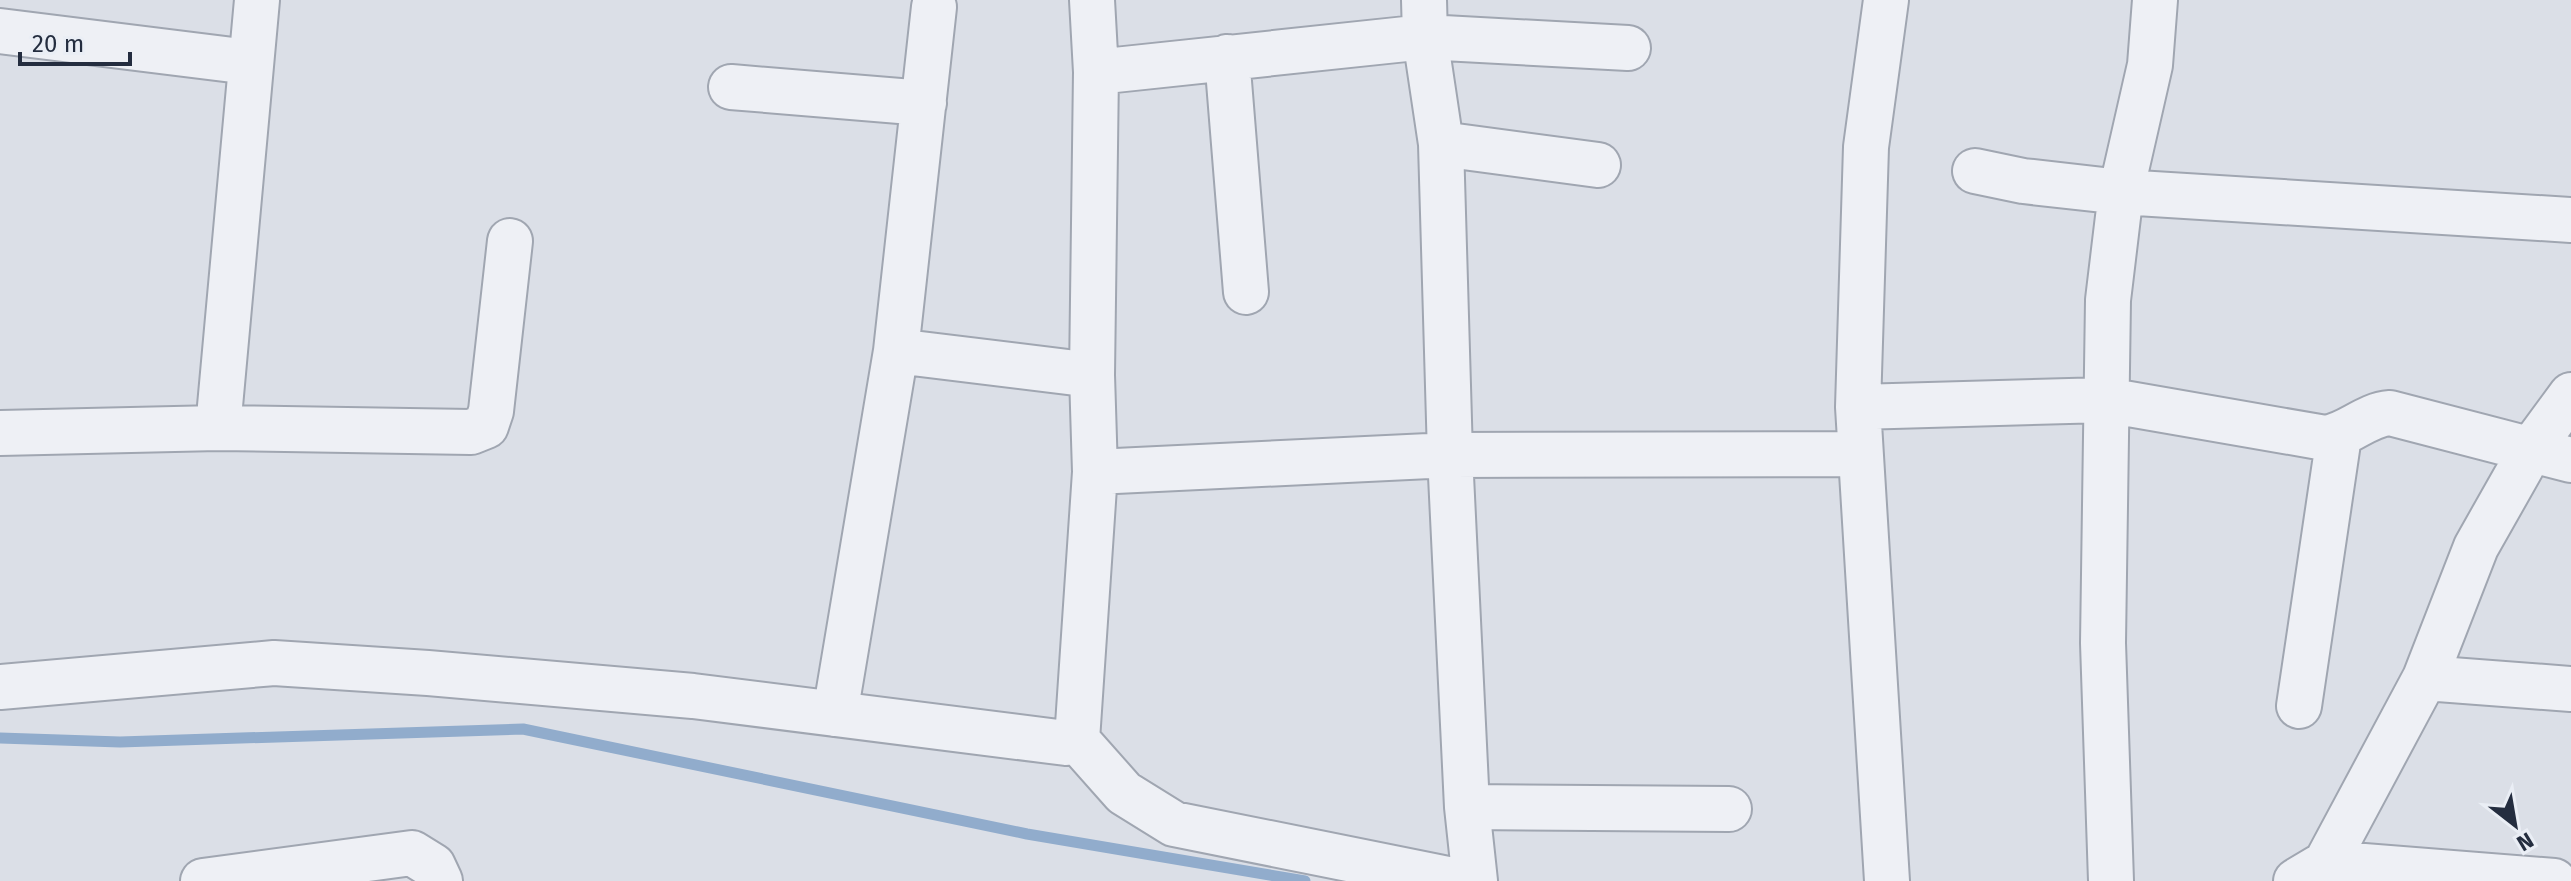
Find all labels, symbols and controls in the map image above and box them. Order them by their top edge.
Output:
scale bar [20,16,130,66]
text: 20 m [32,30,84,58]
north arrow [2475,785,2555,865]
text: N [2512,826,2538,857]

